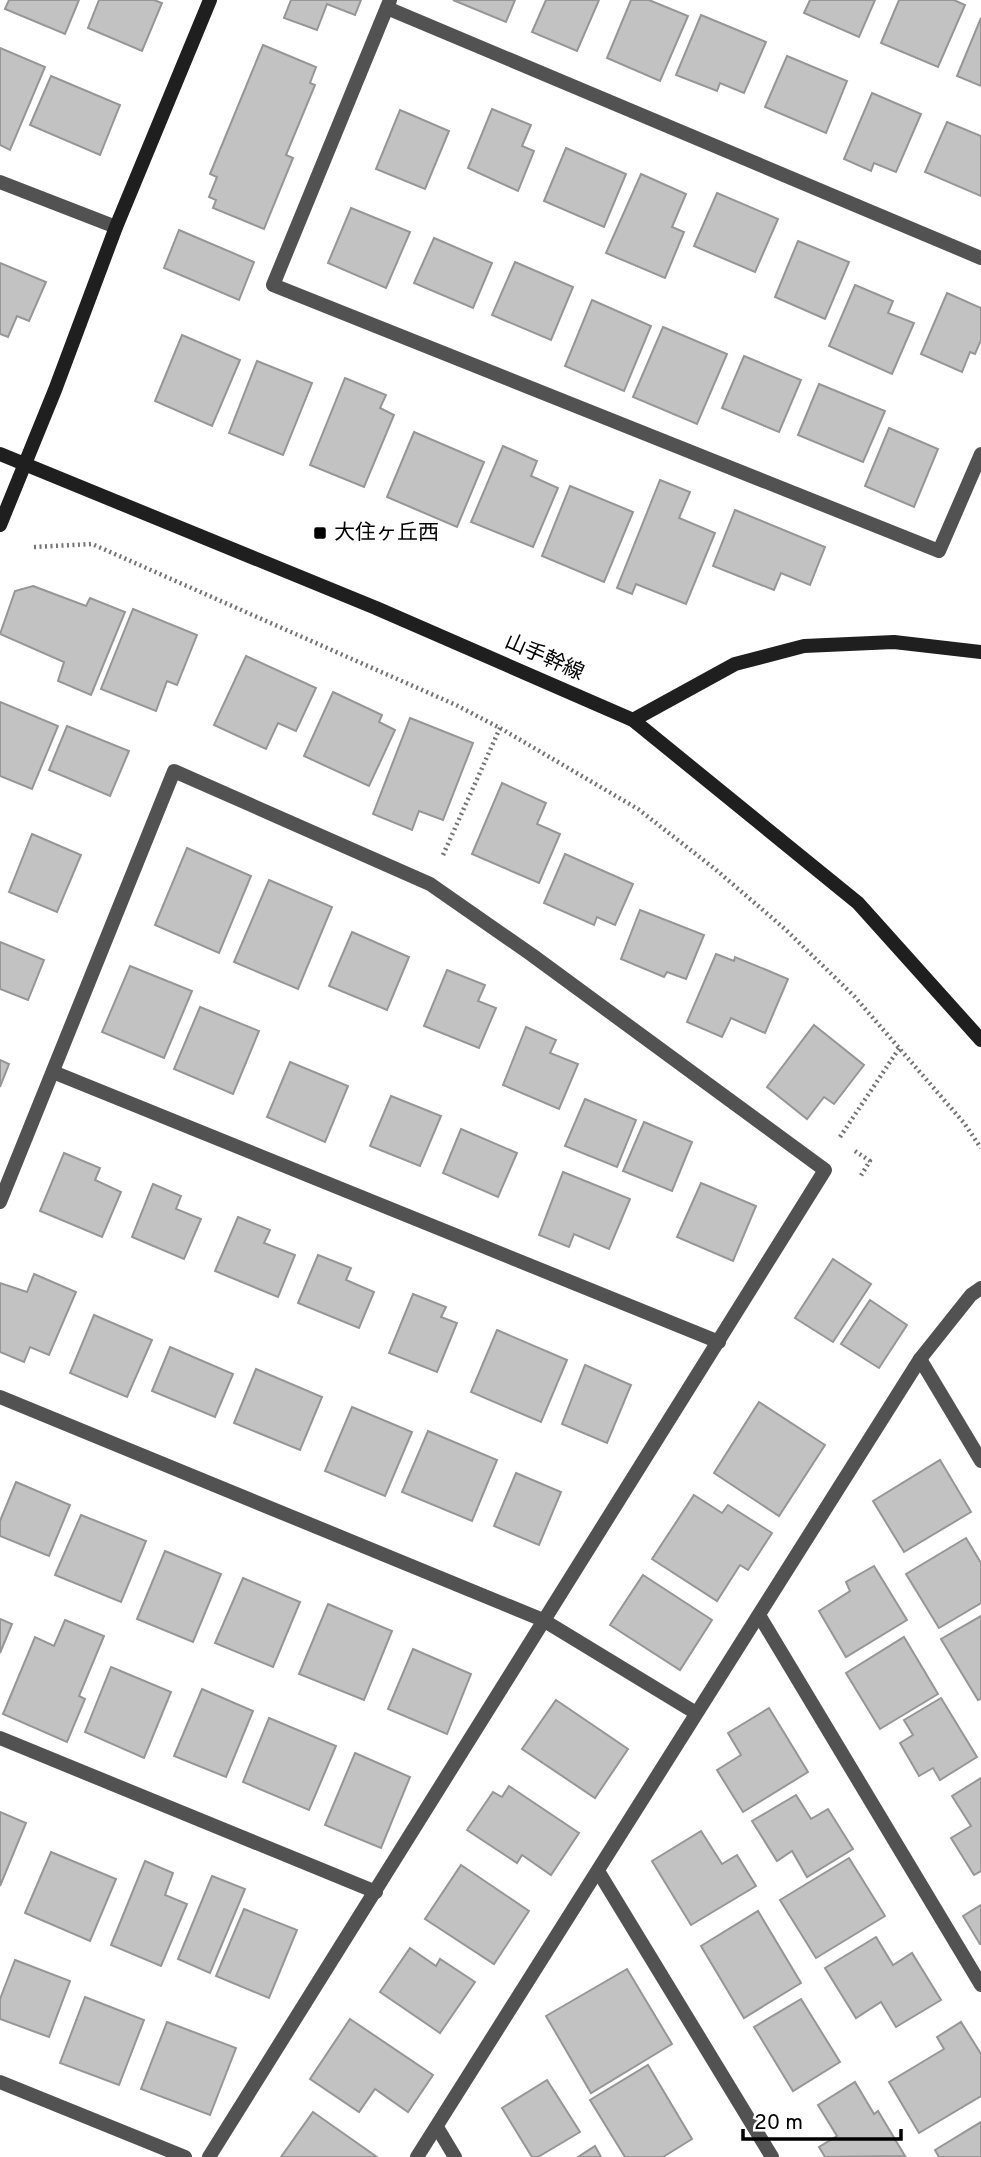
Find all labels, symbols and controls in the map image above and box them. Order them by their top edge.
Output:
place label: 大住ヶ丘西 [334,520,439,547]
marker: 大住ヶ丘西 [312,525,328,541]
street label: 山手幹線 [500,629,588,687]
scale bar [743,2098,900,2142]
text: 20 m [754,2110,803,2137]

